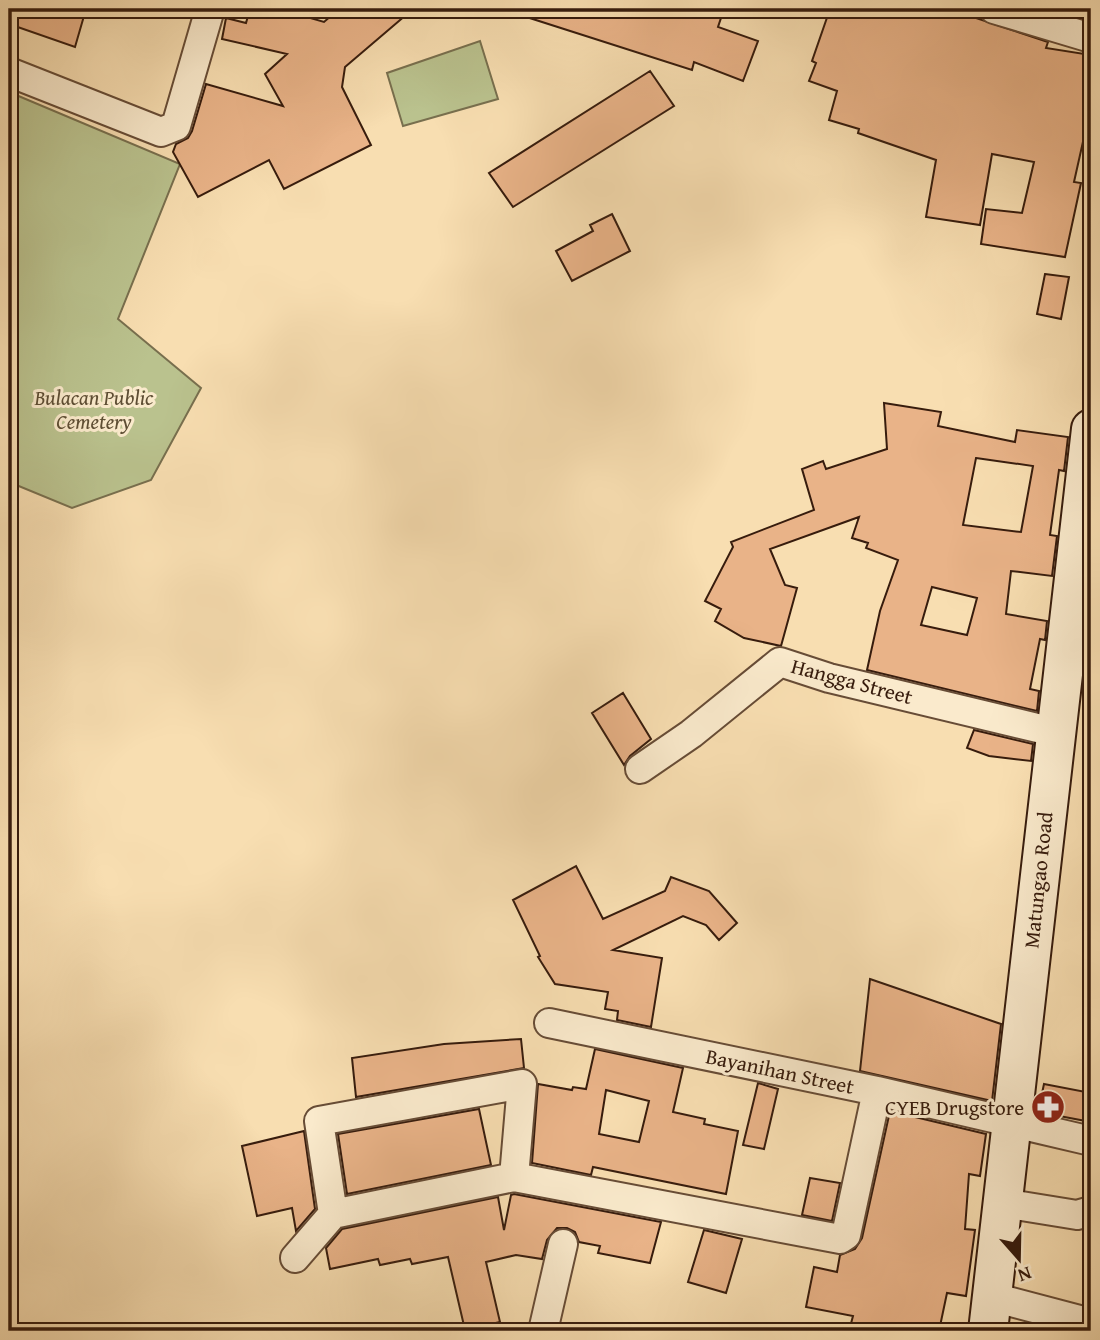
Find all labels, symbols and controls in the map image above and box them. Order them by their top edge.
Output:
park label: Bulacan Public Cemetery [33,382,154,437]
street label: Hangga Street [788,650,917,712]
street label: Matungao Road [1015,809,1061,950]
street label: Bayanihan Street [703,1040,858,1102]
pharmacy icon: CYEB Drugstore [1029,1088,1067,1126]
place label: CYEB Drugstore [885,1092,1024,1123]
north arrow [984,1224,1054,1294]
text: N [1014,1260,1036,1290]

